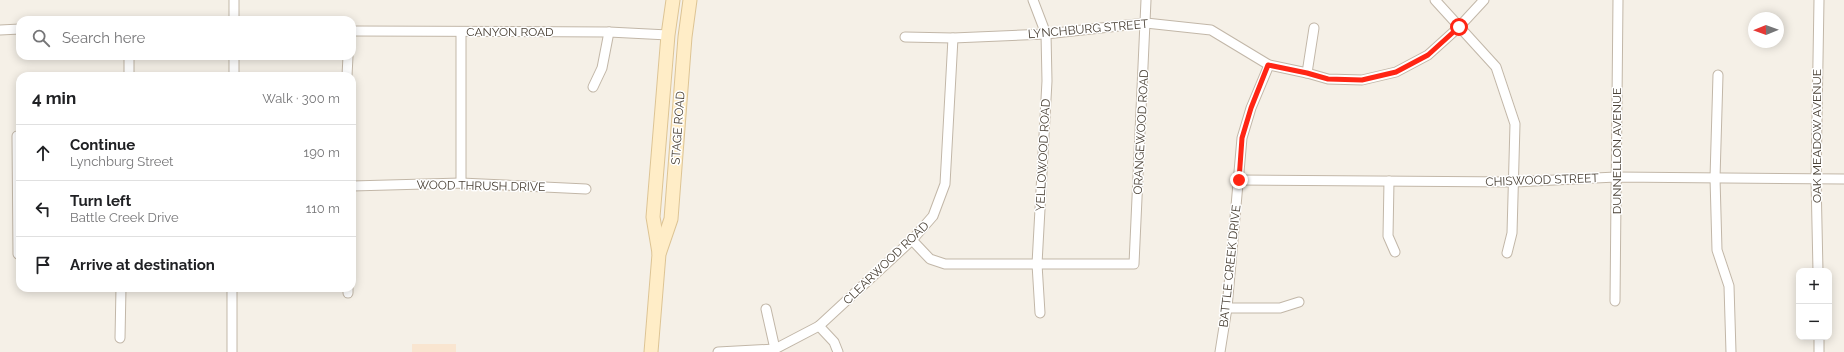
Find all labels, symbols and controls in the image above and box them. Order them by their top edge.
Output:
north arrow [1748,12,1784,48]
search box [16,16,356,60]
street label: LYNCHBURG STREET [1027,17,1149,41]
route start [1450,18,1468,36]
street label: CANYON ROAD [466,25,554,39]
icon: search [30,27,52,49]
text: Search here [62,29,145,47]
street label: ORANGEWOOD ROAD [1131,69,1151,195]
street label: OAK MEADOW AVENUE [1810,69,1824,203]
text: 4 min [32,88,76,108]
street label: DUNNELLON AVENUE [1610,88,1624,214]
street label: STAGE ROAD [668,90,688,165]
text: Walk · 300 m [262,91,340,106]
street label: YELLOWOOD ROAD [1033,98,1053,212]
text: Continue [70,136,135,154]
icon: ahead [32,142,54,164]
text: 190 m [304,145,340,160]
text: Lynchburg Street [70,154,173,169]
route end [1230,171,1248,189]
street label: CHISWOOD STREET [1485,171,1600,189]
street label: WOOD THRUSH DRIVE [417,178,545,194]
text: Turn left [70,192,131,210]
icon: left [32,198,54,220]
text: 110 m [306,201,340,216]
street label: BATTLE CREEK DRIVE [1217,204,1243,328]
text: Battle Creek Drive [70,210,179,225]
street label: CLEARWOOD ROAD [840,218,932,307]
icon: arrive [32,254,54,276]
text: Arrive at destination [70,256,215,274]
map controls [1796,268,1832,340]
button: + [1796,268,1832,304]
button: − [1796,304,1832,340]

